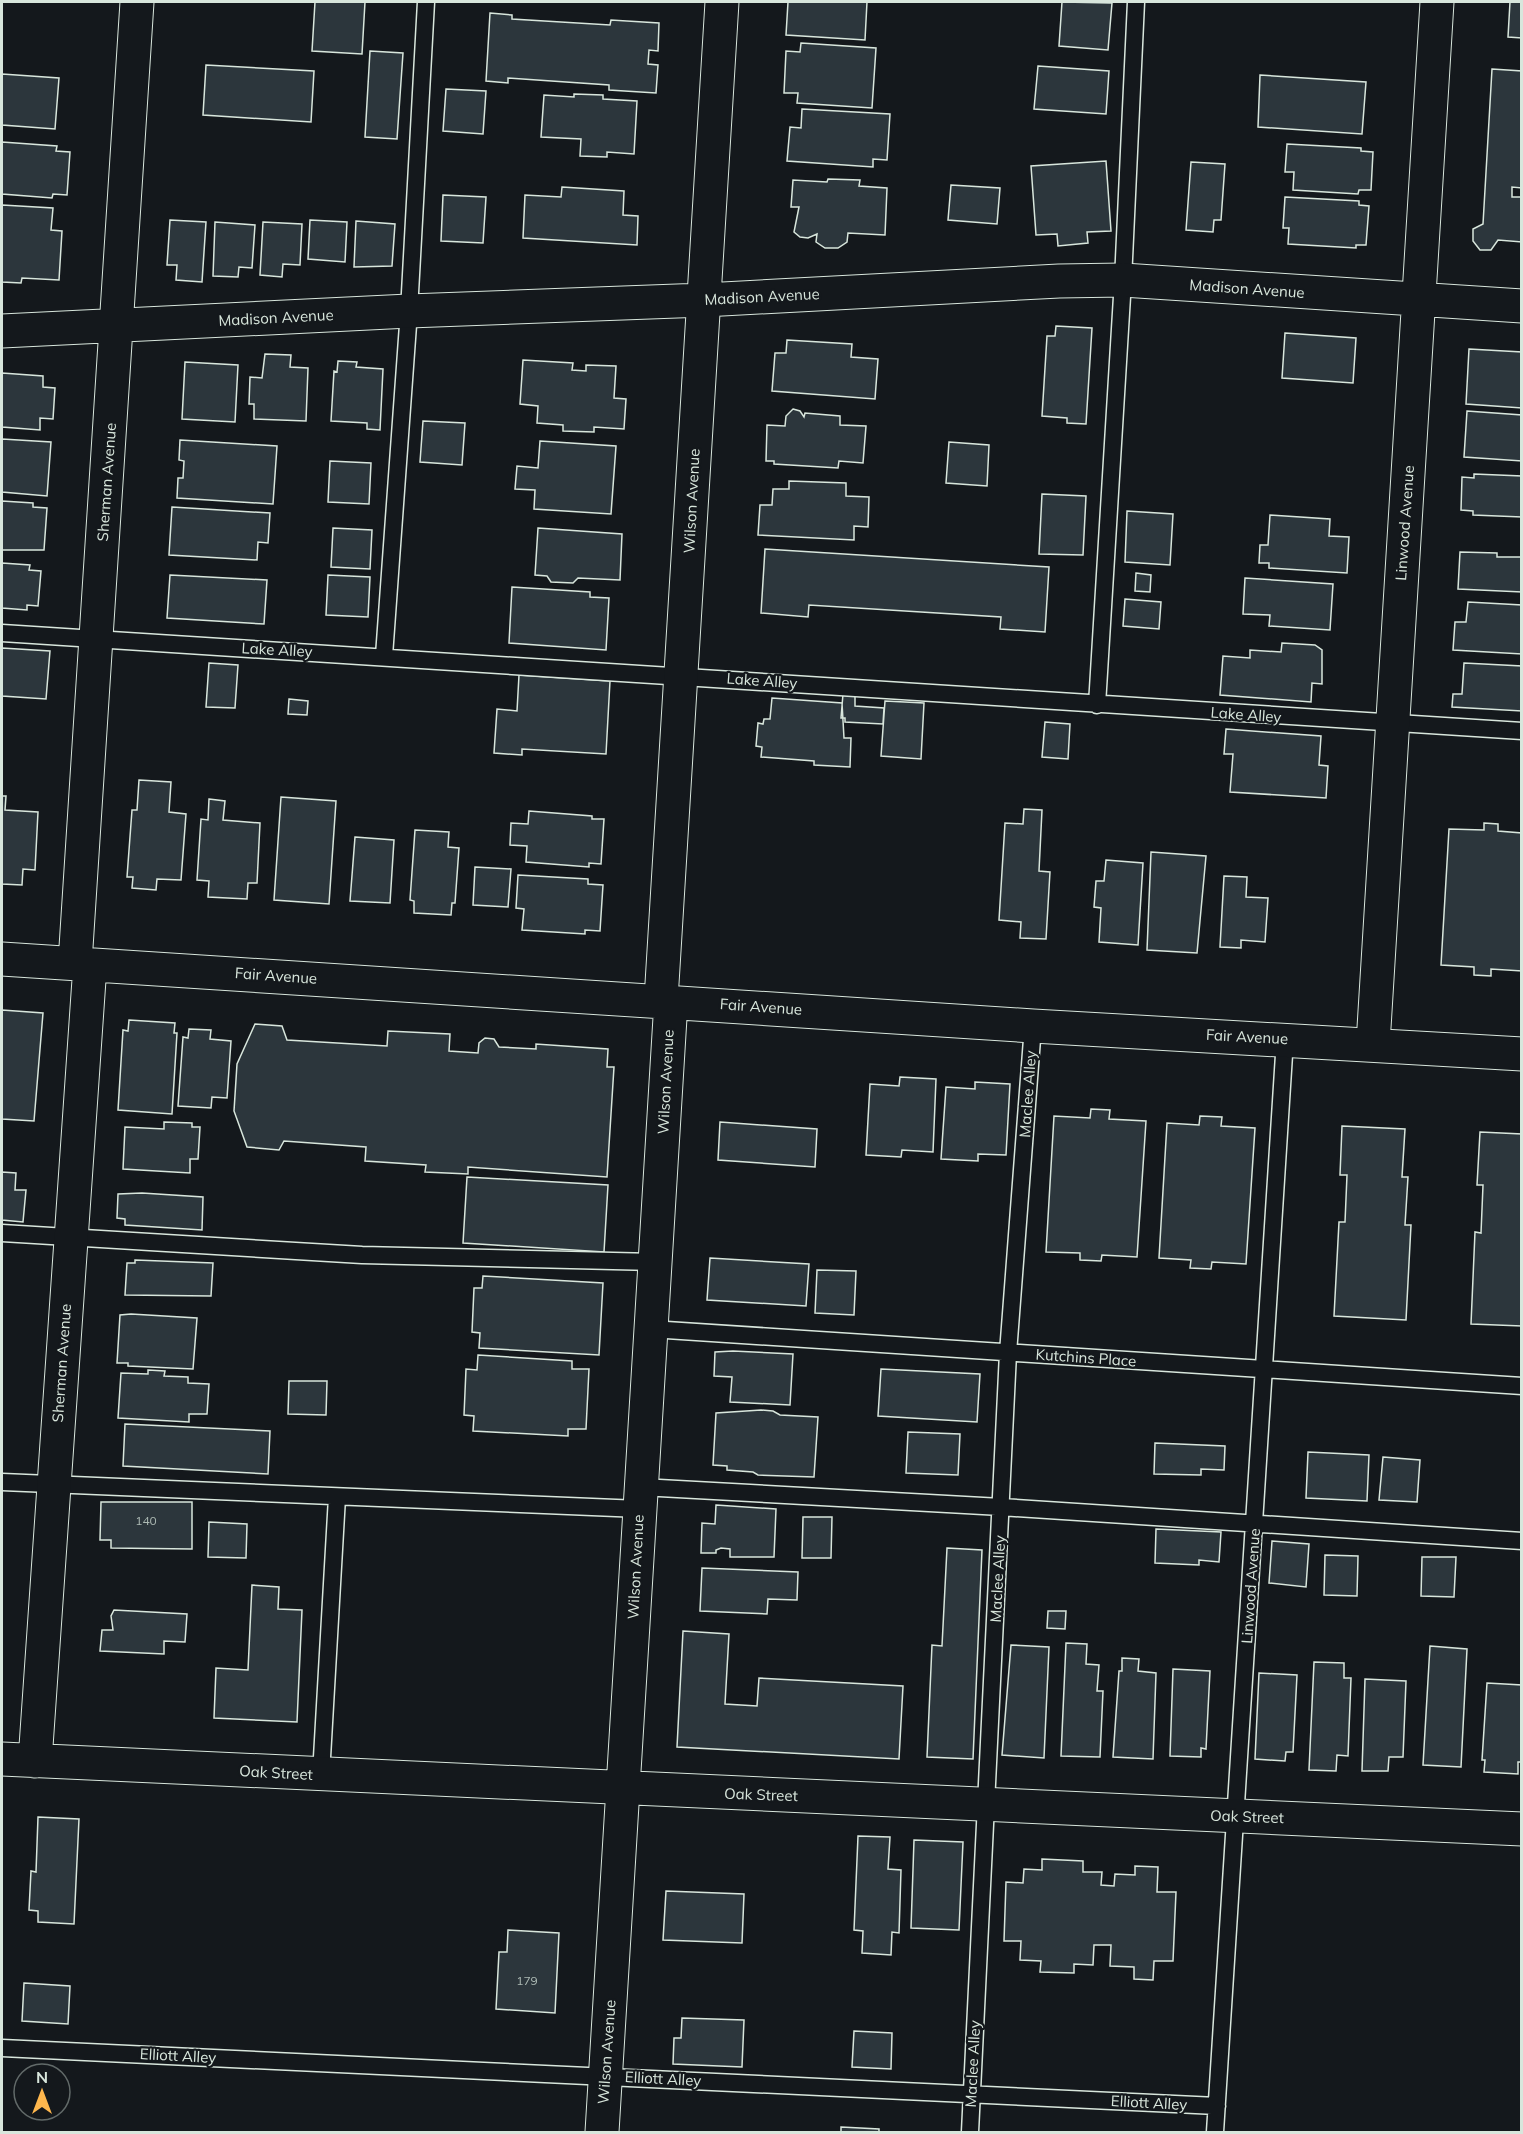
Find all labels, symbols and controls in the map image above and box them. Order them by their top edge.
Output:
street label: Madison Avenue [1189,275,1305,302]
street label: Madison Avenue [704,284,820,309]
street label: Madison Avenue [218,305,334,330]
street label: Sherman Avenue [93,422,120,542]
street label: Wilson Avenue [679,448,704,554]
street label: Linwood Avenue [1391,465,1418,581]
street label: Lake Alley [241,638,313,661]
street label: Lake Alley [726,669,798,692]
street label: Lake Alley [1210,703,1282,726]
street label: Fair Avenue [234,963,318,988]
street label: Fair Avenue [719,994,803,1019]
street label: Fair Avenue [1205,1025,1289,1048]
street label: Wilson Avenue [653,1029,678,1135]
street label: Maclee Alley [1015,1050,1040,1138]
street label: Sherman Avenue [48,1303,75,1423]
street label: Kutchins Place [1035,1345,1137,1370]
house number: 140 [135,1513,157,1528]
street label: Wilson Avenue [623,1514,648,1620]
street label: Linwood Avenue [1237,1528,1264,1644]
street label: Maclee Alley [986,1535,1009,1623]
street label: Oak Street [239,1761,313,1784]
street label: Oak Street [724,1784,798,1805]
street label: Oak Street [1210,1806,1284,1827]
house number: 179 [516,1973,538,1988]
street label: Wilson Avenue [593,1999,620,2105]
street label: Maclee Alley [961,2020,984,2108]
street label: Elliott Alley [139,2044,217,2067]
north arrow [12,2062,72,2122]
text: N [36,2067,48,2087]
street label: Elliott Alley [624,2067,702,2090]
street label: Elliott Alley [1110,2091,1188,2114]

